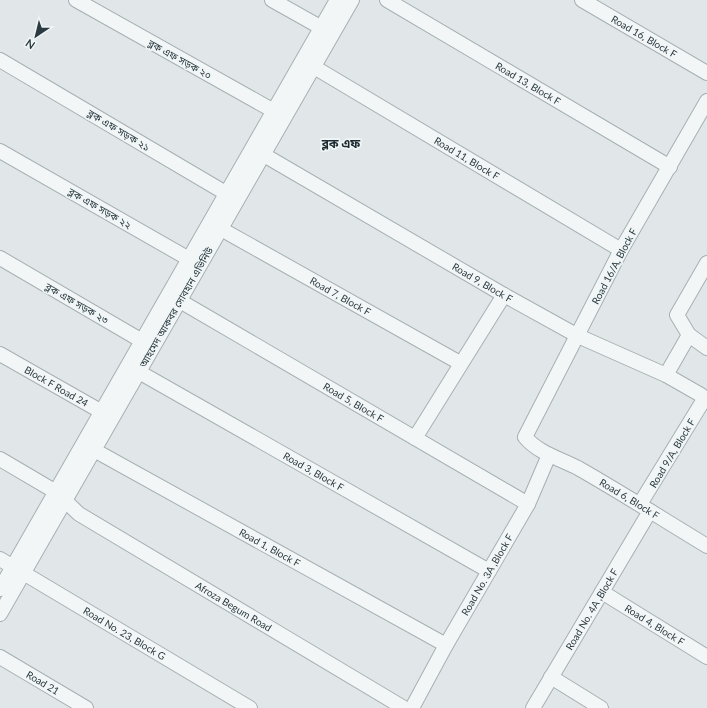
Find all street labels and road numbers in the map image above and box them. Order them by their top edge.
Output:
street label: Road 16, Block F [609,13,679,60]
street label: ব্লক এফ সড়ক ২০ [145,36,214,82]
street label: Road 13, Block F [493,59,563,107]
street label: ব্লক এফ সড়ক ২১ [85,106,152,154]
street label: Road 11, Block F [432,134,502,182]
street label: ব্লক এফ সড়ক ২২ [65,185,134,231]
street label: Road 16/A, Block F [589,226,639,306]
street label: আহমেদ আকবর সোবহান এভিনিউ [136,244,216,370]
street label: Road 9, Block F [450,260,515,305]
street label: Road 7, Block F [308,274,373,318]
street label: ব্লক এফ সড়ক ২৩ [42,280,111,326]
street label: Block F Road 24 [23,363,91,409]
street label: Road 5, Block F [321,380,386,425]
street label: Road 9/A, Block F [647,416,698,490]
street label: Road 3, Block F [281,449,347,494]
street label: Road 6, Block F [597,476,662,522]
street label: Road 1, Block F [237,526,303,569]
street label: Road No. 3A ,Block F [458,531,516,618]
street label: Road No. 4A ,Block F [563,566,621,652]
street label: Afroza Begum Road [193,579,274,634]
street label: Road 4, Block F [623,602,687,648]
street label: Road No. 23, Block G [81,604,168,662]
street label: Road 21 [24,668,62,697]

